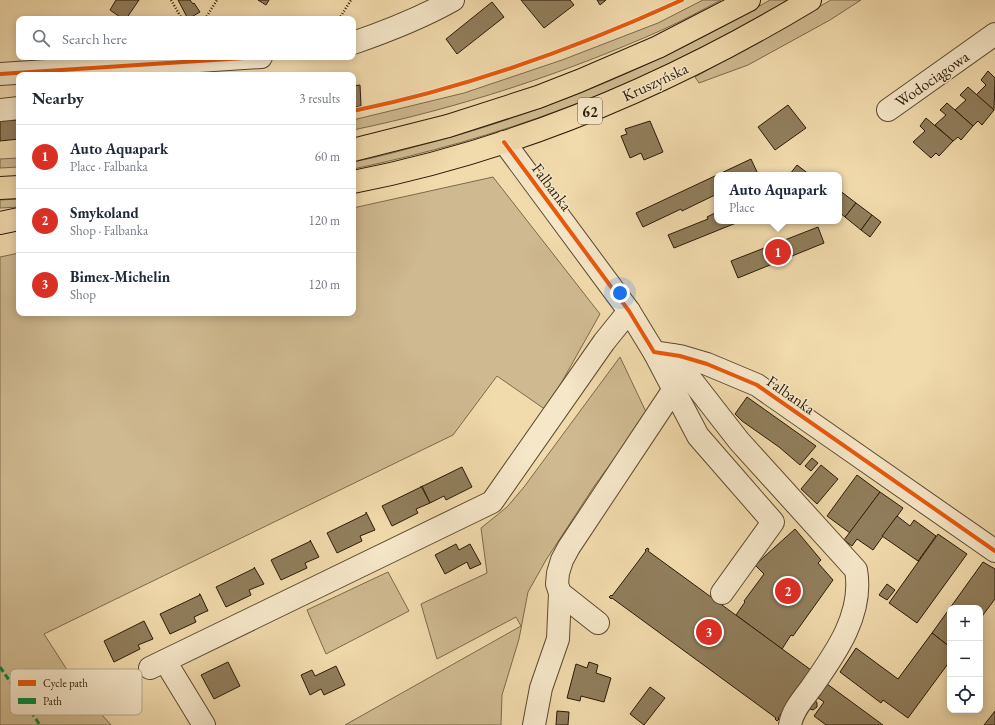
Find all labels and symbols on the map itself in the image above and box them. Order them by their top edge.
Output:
street label: Wodociągowa [891,46,974,112]
street label: Kruszyńska [619,57,692,106]
road number: 62 [578,98,602,124]
street label: Falbanka [527,159,577,216]
pin: 1 [765,237,791,267]
your location [610,283,630,303]
street label: Falbanka [763,371,820,420]
pin: 2 [775,576,801,606]
pin: 3 [696,617,722,647]
legend [10,669,142,715]
text: Cycle path [43,676,88,690]
text: Path [43,694,62,708]

